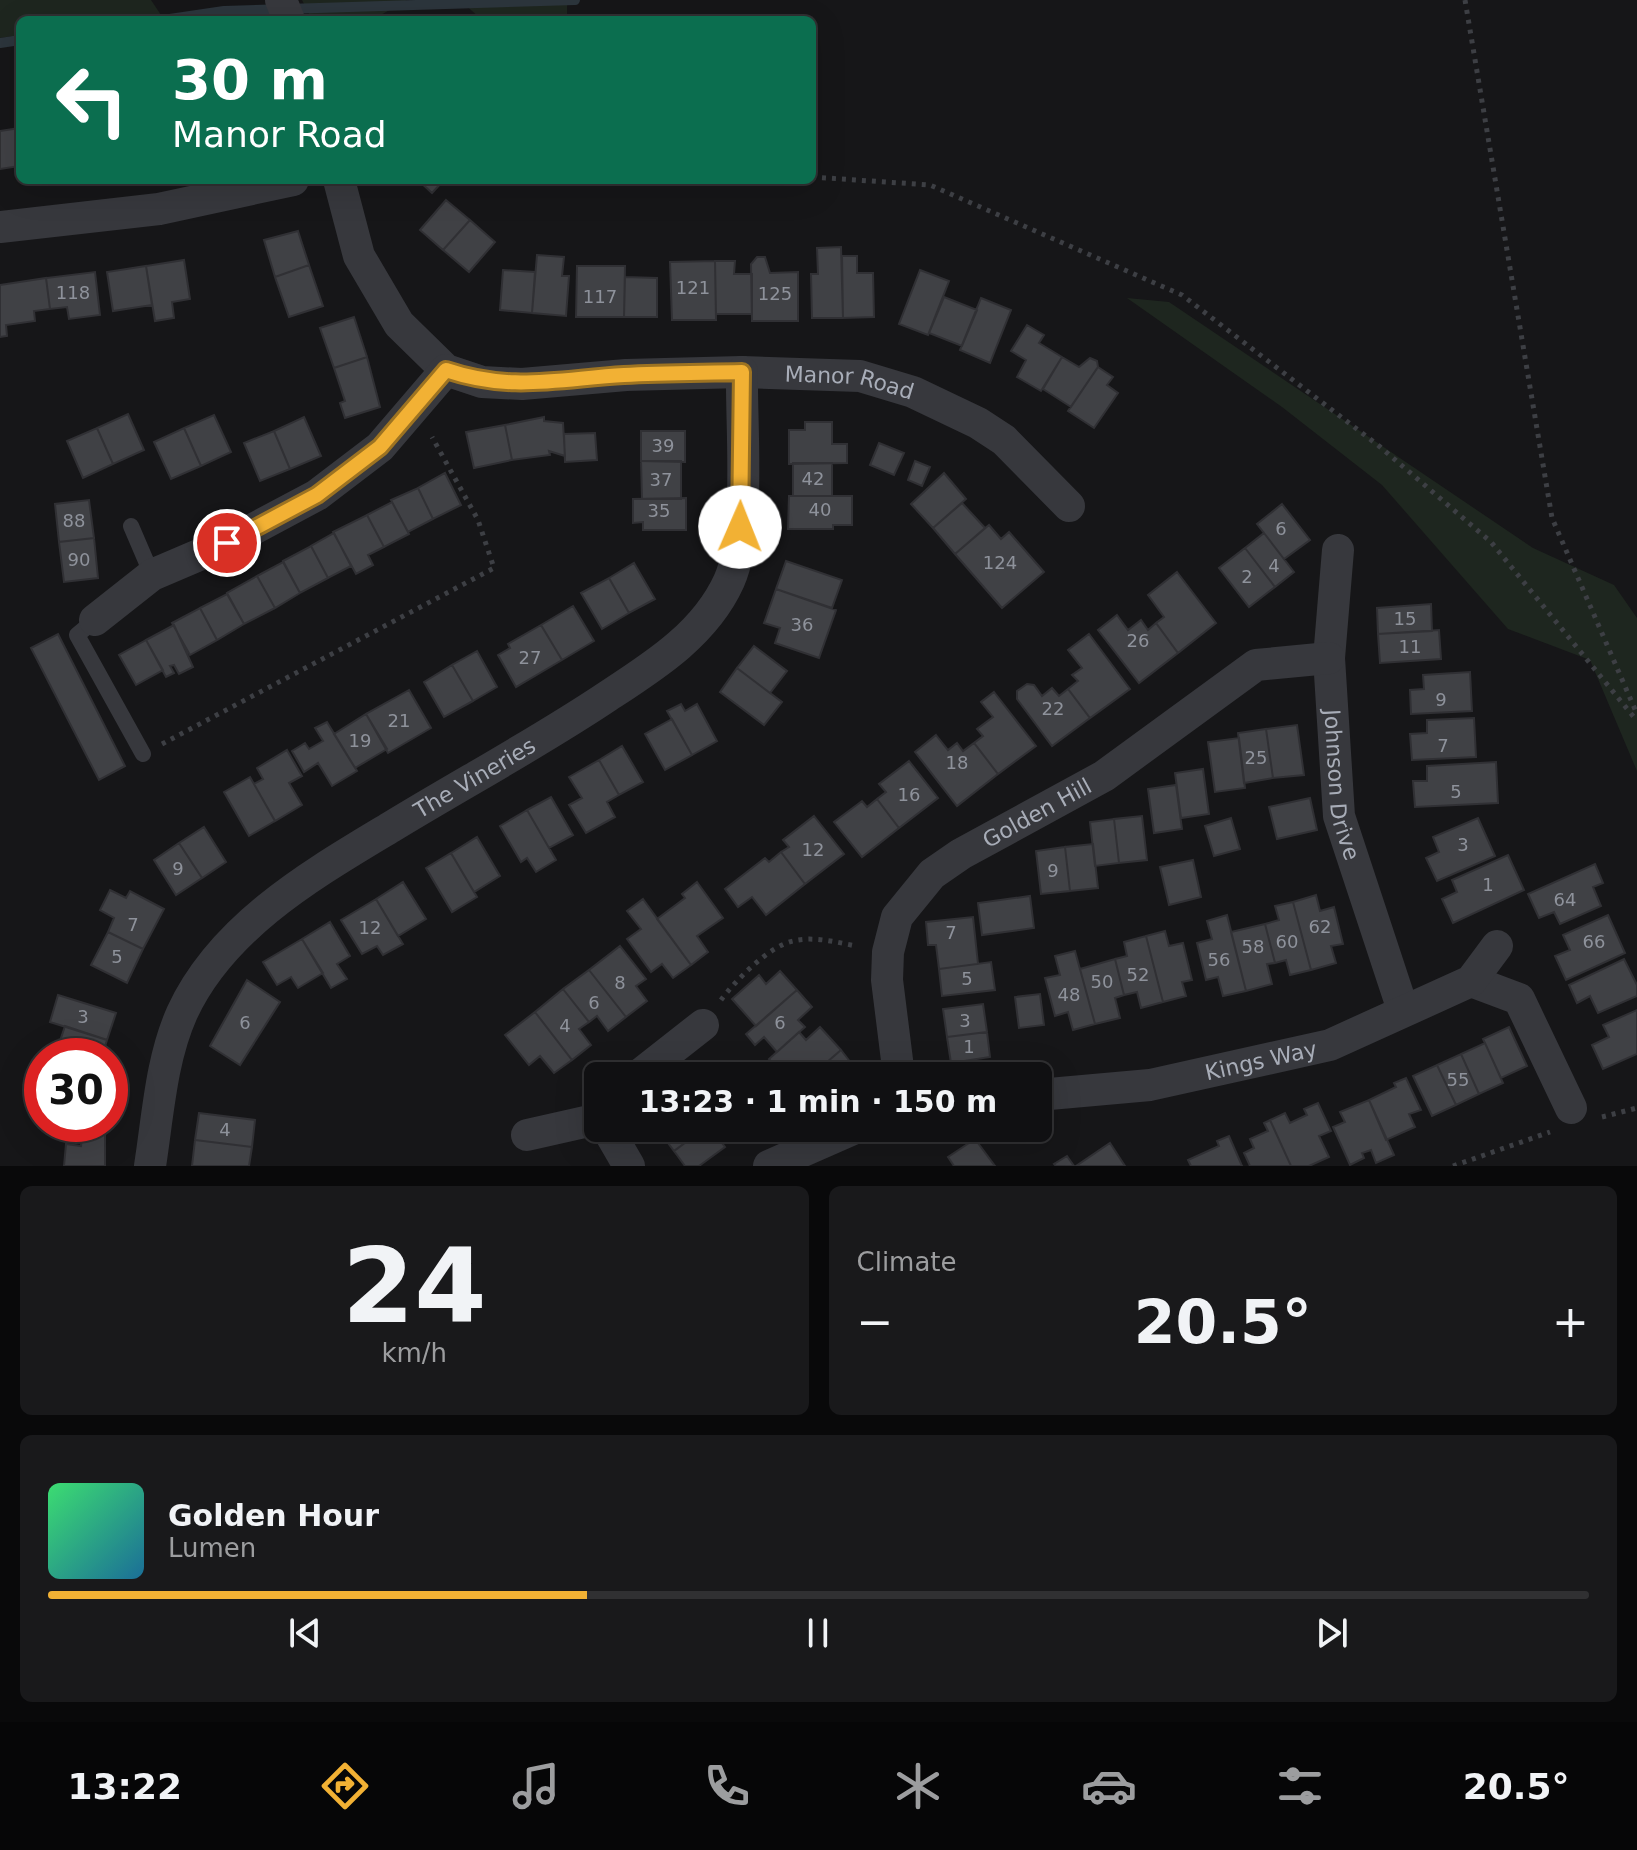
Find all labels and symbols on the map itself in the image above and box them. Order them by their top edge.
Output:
house number: 121 [676,277,710,298]
house number: 118 [56,282,90,303]
house number: 125 [758,283,792,304]
house number: 117 [583,286,617,307]
street label: Manor Road [784,361,917,405]
house number: 39 [652,435,674,456]
house number: 42 [802,468,824,489]
house number: 37 [650,469,672,490]
position arrow [698,485,782,569]
house number: 40 [809,499,831,520]
house number: 35 [648,500,670,521]
pin [193,509,261,577]
house number: 88 [63,510,85,531]
house number: 6 [1275,518,1287,539]
house number: 90 [68,549,90,570]
house number: 124 [983,552,1017,573]
house number: 4 [1268,555,1280,576]
house number: 2 [1241,566,1253,587]
house number: 15 [1394,608,1416,629]
house number: 36 [791,614,813,635]
house number: 26 [1127,630,1149,651]
house number: 11 [1399,636,1421,657]
house number: 27 [519,647,541,668]
house number: 9 [1435,689,1447,710]
house number: 22 [1042,698,1064,719]
street label: Johnson Drive [1319,707,1365,863]
house number: 21 [388,710,410,731]
house number: 19 [349,730,371,751]
street label: The Vineries [409,733,540,824]
house number: 7 [1437,735,1449,756]
house number: 25 [1245,747,1267,768]
house number: 18 [946,752,968,773]
street label: Golden Hill [978,773,1096,853]
house number: 5 [1450,781,1462,802]
house number: 16 [898,784,920,805]
house number: 3 [1457,834,1469,855]
house number: 12 [802,839,824,860]
house number: 9 [172,858,184,879]
house number: 9 [1047,860,1059,881]
house number: 1 [1482,874,1494,895]
house number: 64 [1554,889,1576,910]
house number: 7 [127,914,139,935]
house number: 62 [1309,916,1331,937]
house number: 12 [359,917,381,938]
house number: 7 [945,922,957,943]
house number: 60 [1276,931,1298,952]
house number: 66 [1583,931,1605,952]
house number: 58 [1242,936,1264,957]
house number: 5 [111,946,123,967]
house number: 56 [1208,949,1230,970]
house number: 52 [1127,964,1149,985]
house number: 5 [961,968,973,989]
house number: 50 [1091,971,1113,992]
house number: 8 [614,972,626,993]
house number: 48 [1058,984,1080,1005]
house number: 6 [588,992,600,1013]
house number: 3 [77,1006,89,1027]
house number: 3 [959,1010,971,1031]
house number: 6 [239,1012,251,1033]
house number: 6 [774,1012,786,1033]
house number: 4 [559,1015,571,1036]
house number: 1 [963,1036,975,1057]
street label: Kings Way [1203,1036,1319,1085]
speed limit sign: 30 [24,1038,128,1142]
house number: 55 [1447,1069,1469,1090]
house number: 4 [219,1119,231,1140]

